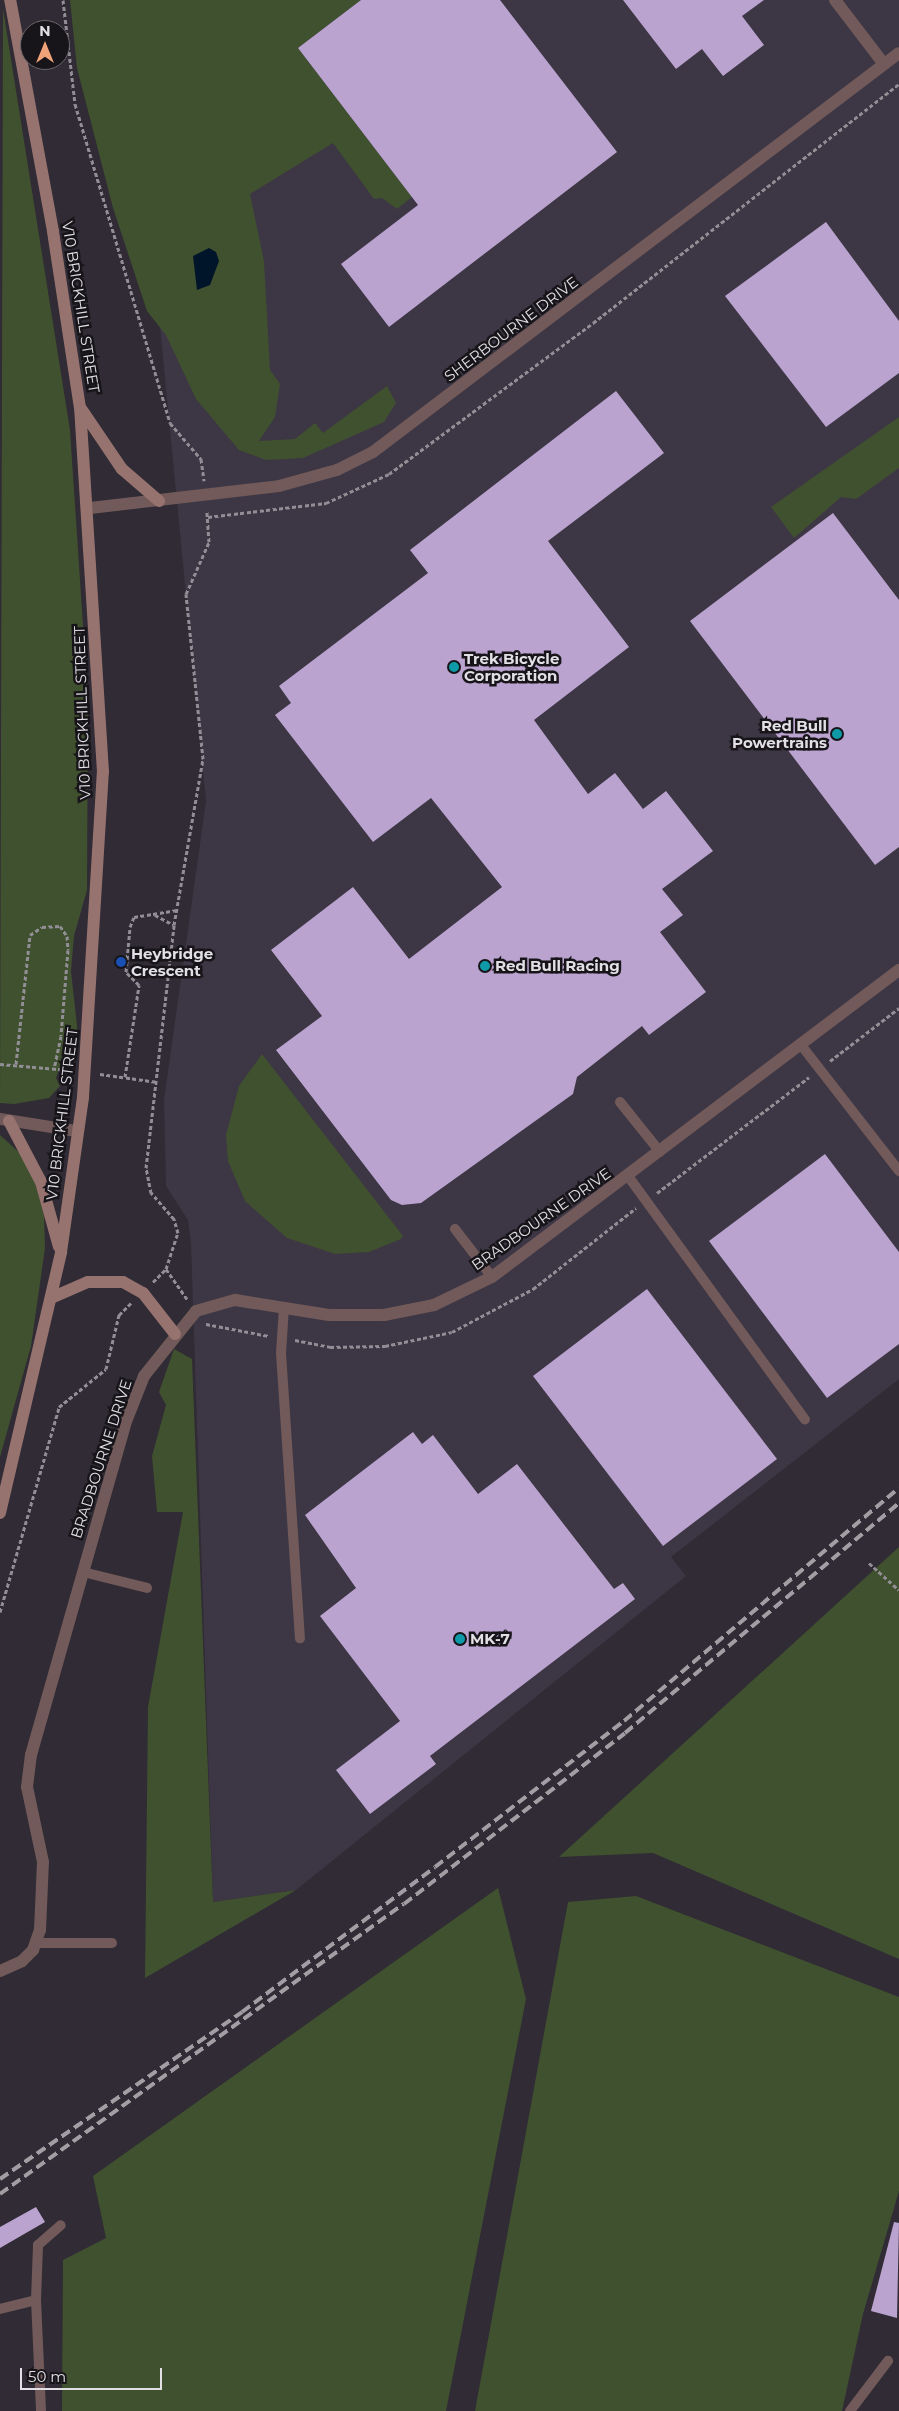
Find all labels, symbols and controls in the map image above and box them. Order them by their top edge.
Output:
north arrow [20,20,70,70]
text: N [39,22,51,40]
street label: V10 BRICKHILL STREET [59,220,103,394]
street label: SHERBOURNE DRIVE [441,273,581,385]
street label: V10 BRICKHILL STREET [70,626,94,800]
place label: Trek Bicycle Corporation [464,649,559,684]
marker: Trek Bicycle Corporation [448,661,460,673]
place label: Red Bull Powertrains [732,716,827,751]
marker: Red Bull Powertrains [831,728,843,740]
place label: Heybridge Crescent [131,944,213,979]
marker: Heybridge Crescent [115,956,127,968]
place label: Red Bull Racing [495,957,620,975]
marker: Red Bull Racing [479,960,491,972]
street label: V10 BRICKHILL STREET [42,1027,82,1201]
street label: BRADBOURNE DRIVE [468,1164,614,1274]
street label: BRADBOURNE DRIVE [67,1377,135,1541]
place label: MK-7 [470,1630,510,1648]
marker: MK-7 [454,1633,466,1645]
scale bar [22,2358,165,2390]
text: 50 m [28,2367,66,2386]

